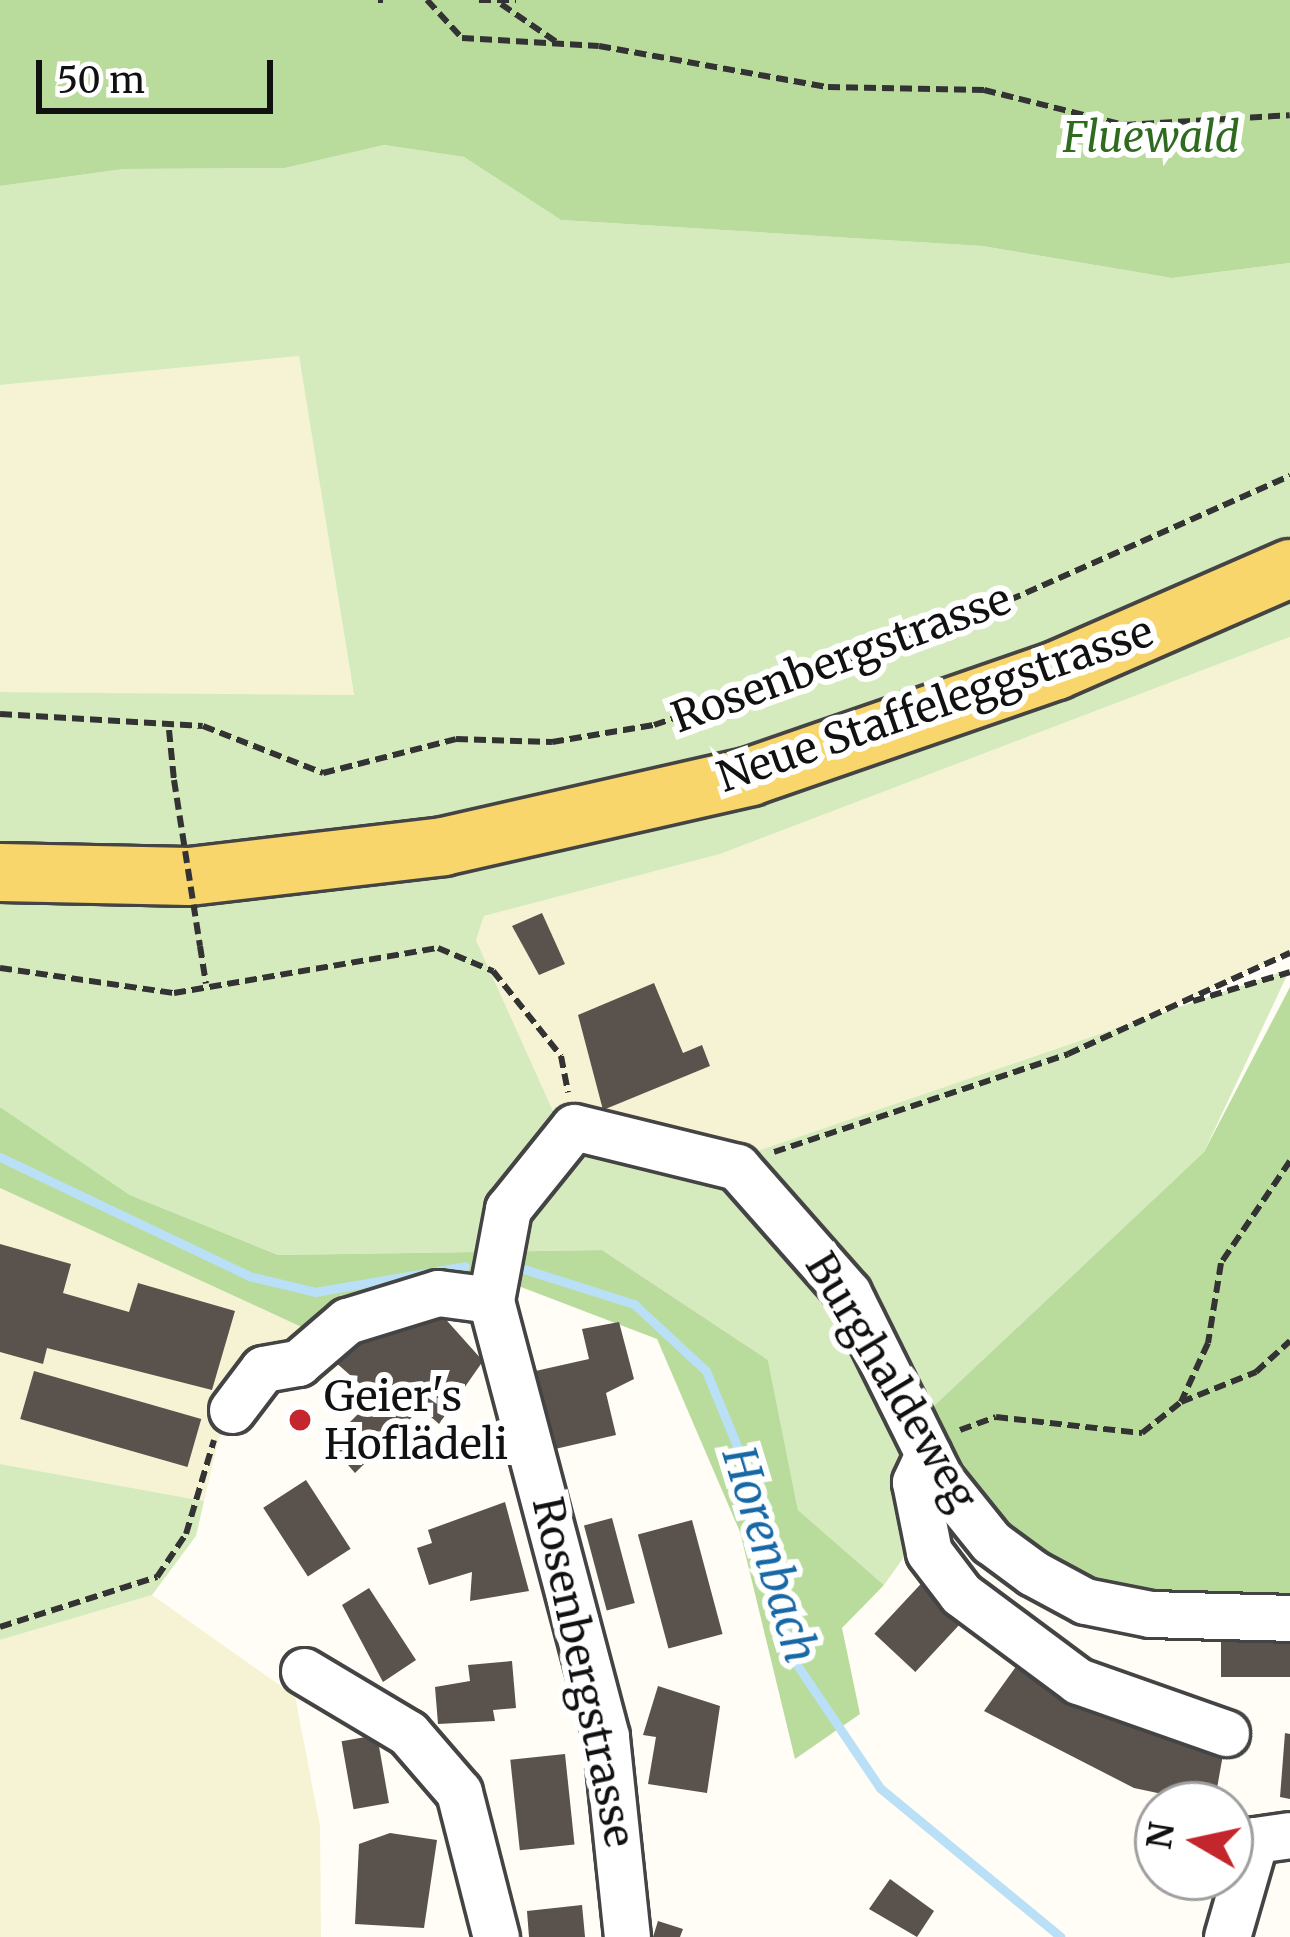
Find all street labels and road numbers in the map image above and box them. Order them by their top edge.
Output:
street label: Rosenbergstrasse [665,573,1017,743]
street label: Neue Staffeleggstrasse [711,606,1159,802]
street label: Burghaldeweg [795,1243,989,1519]
street label: Rosenbergstrasse [522,1492,646,1852]

